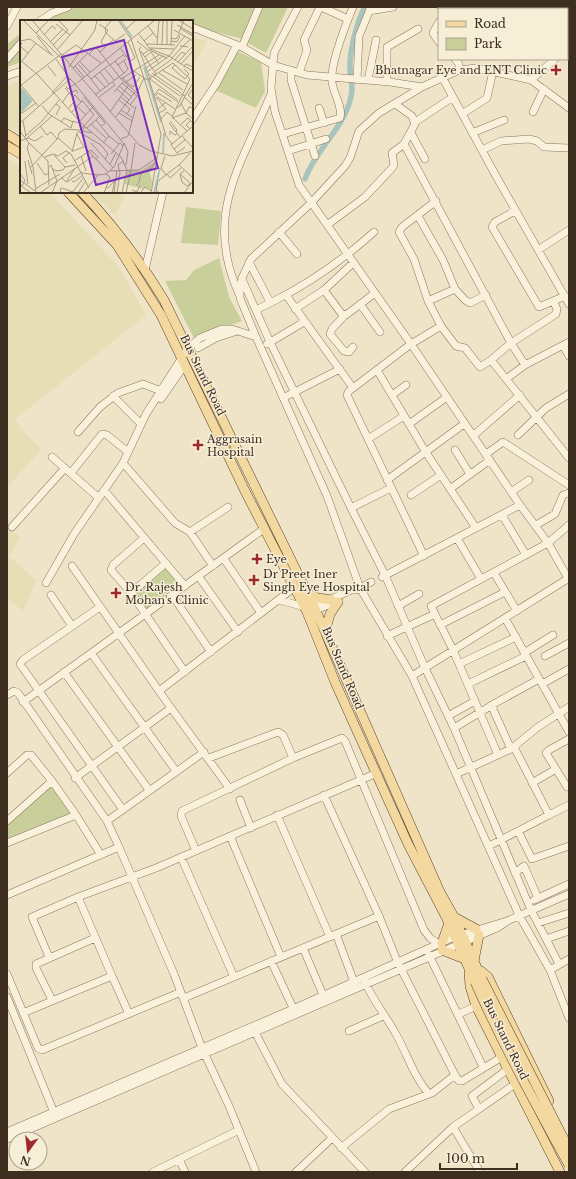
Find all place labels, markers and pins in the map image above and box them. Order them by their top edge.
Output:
place label: Bhatnagar Eye and ENT Clinic [375,63,547,77]
marker: Bhatnagar Eye and ENT Clinic [550,64,562,76]
place label: Aggrasain Hospital [206,432,263,459]
marker: Aggrasain Hospital [192,439,204,451]
place label: Eye [266,552,287,566]
marker: Eye [251,553,263,565]
place label: Dr Preet Iner Singh Eye Hospital [263,567,370,594]
marker: Dr Preet Iner Singh Eye Hospital [248,574,260,586]
place label: Dr. Rajesh Mohan's Clinic [125,580,209,607]
marker: Dr. Rajesh Mohan's Clinic [110,587,122,599]

